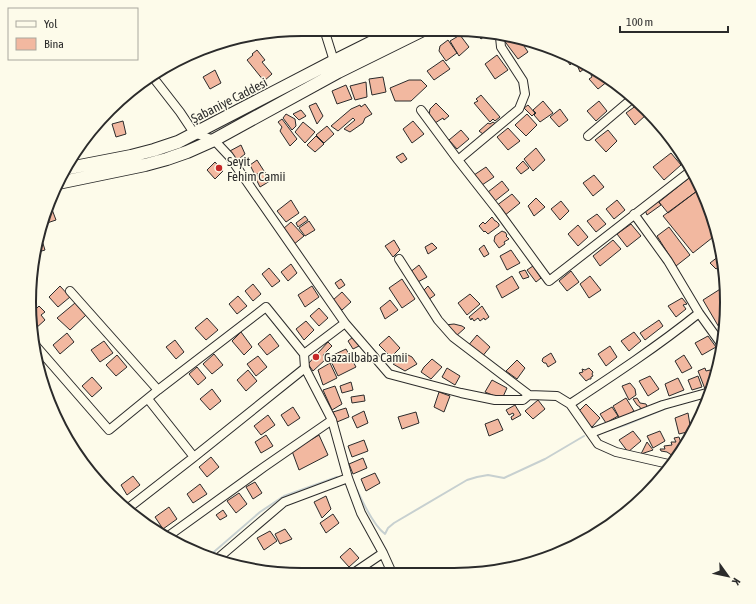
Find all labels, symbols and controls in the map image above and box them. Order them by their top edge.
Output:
legend [8,8,138,60]
scale bar [620,8,728,34]
text: 100 m [626,15,653,29]
text: Yol [44,17,58,31]
text: Bina [44,37,64,51]
street label: Şabaniye Caddesi [189,75,270,126]
place label: Seyit Fehim Camii [227,154,286,184]
marker: Seyit Fehim Camii [214,163,224,173]
place label: Gazailbaba Camii [324,350,408,365]
marker: Gazailbaba Camii [311,352,321,362]
north arrow [708,556,748,596]
text: K [730,576,743,587]

